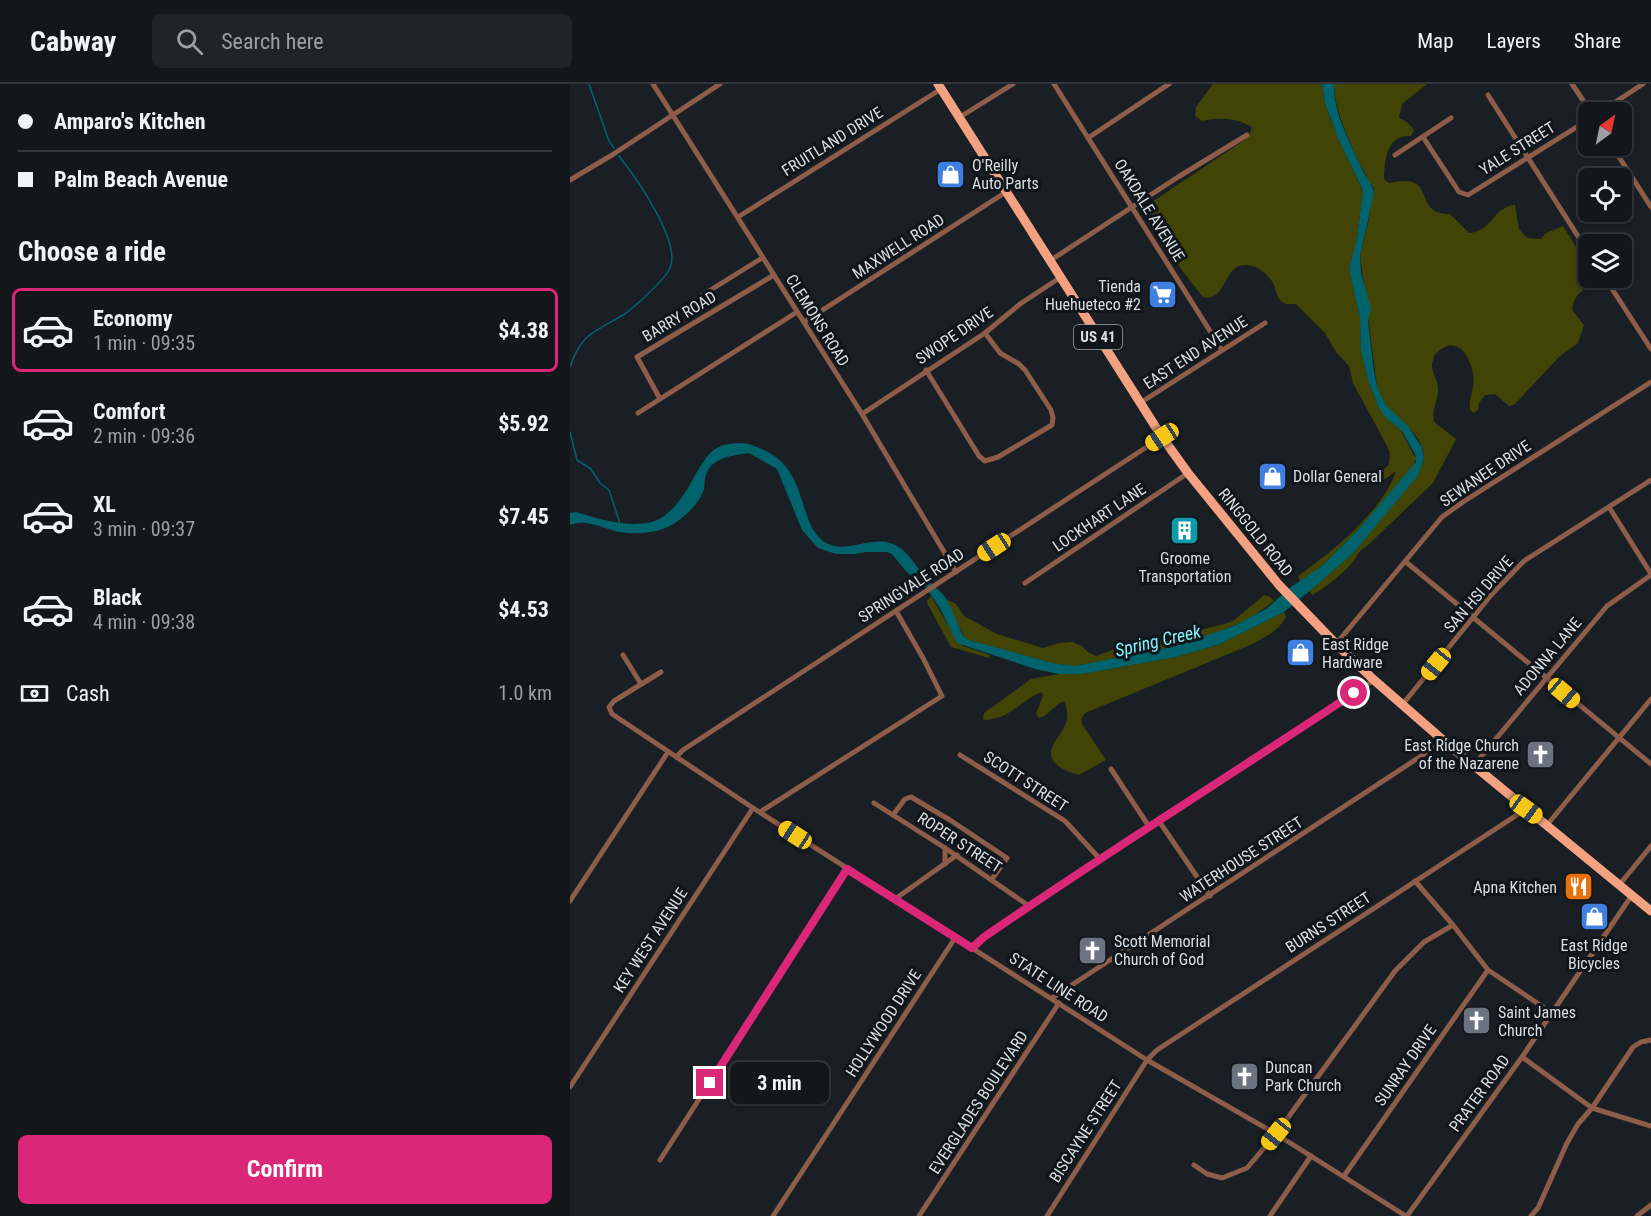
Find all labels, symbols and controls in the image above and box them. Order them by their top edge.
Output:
search box [152,14,572,68]
text: Cabway [30,25,116,58]
icon: search [173,25,206,58]
text: Search here [221,29,324,54]
text: Map [1417,29,1454,53]
text: Layers [1487,29,1541,53]
text: Share [1574,29,1621,53]
north arrow [1578,102,1632,156]
map controls [1578,102,1632,288]
street label: FRUITLAND DRIVE [778,103,886,180]
text: Amparo's Kitchen [54,109,206,134]
street label: YALE STREET [1476,118,1559,179]
place label: O'Reilly Auto Parts [972,156,1039,193]
street label: OAKDALE AVENUE [1110,156,1189,265]
shop icon: O'Reilly Auto Parts [935,158,967,190]
text: Palm Beach Avenue [54,167,228,192]
button: locate [1578,168,1632,222]
street label: MAXWELL ROAD [849,210,948,283]
button: layers [1578,234,1632,288]
text: Choose a ride [18,236,166,268]
street label: CLEMONS ROAD [782,271,853,370]
place label: Tienda Huehueteco #2 [1045,277,1141,314]
supermarket icon: Tienda Huehueteco #2 [1146,279,1178,311]
street label: BARRY ROAD [639,287,720,346]
icon: car [21,303,75,357]
street label: SWOPE DRIVE [912,303,997,368]
text: Economy [93,306,173,331]
street label: EAST END AVENUE [1140,312,1251,393]
text: $4.38 [498,318,549,343]
road number: US 41 [1074,325,1122,349]
text: 1 min · 09:35 [93,331,195,355]
icon: car [21,396,75,450]
text: Comfort [93,399,166,424]
text: $5.92 [498,411,549,436]
car [1142,420,1182,454]
text: 2 min · 09:36 [93,424,195,448]
street label: SEWANEE DRIVE [1436,436,1534,511]
shop icon: Dollar General [1256,460,1288,492]
place label: Dollar General [1293,467,1382,486]
street label: LOCKHART LANE [1049,479,1149,556]
street label: RINGGOLD ROAD [1214,485,1297,580]
icon: car [21,489,75,543]
text: XL [93,492,116,517]
text: $7.45 [498,504,549,529]
building icon: Groome Transportation [1169,514,1201,546]
text: 3 min · 09:37 [93,517,195,541]
car [974,530,1014,564]
street label: SPRINGVALE ROAD [855,544,968,627]
place label: Groome Transportation [1139,549,1231,586]
street label: SAN HSI DRIVE [1440,552,1517,637]
icon: car [21,582,75,636]
text: Black [93,585,142,610]
text: $4.53 [498,597,549,622]
text: 4 min · 09:38 [93,610,195,634]
street label: ADONNA LANE [1509,614,1585,699]
water label: Spring Creek [1113,620,1204,661]
place label: East Ridge Hardware [1322,635,1389,672]
shop icon: East Ridge Hardware [1285,637,1317,669]
car [1418,644,1454,684]
car [1544,675,1584,711]
icon: cash [18,677,51,710]
route start [1340,679,1367,706]
text: Cash [66,681,110,706]
text: 1.0 km [498,681,552,705]
place label: East Ridge Church of the Nazarene [1404,736,1519,773]
church icon: East Ridge Church of the Nazarene [1524,738,1556,770]
street label: SCOTT STREET [980,747,1071,816]
car [1506,791,1546,827]
street label: ROPER STREET [914,808,1005,877]
street label: WATERHOUSE STREET [1176,813,1306,906]
car [775,818,815,852]
restaurant icon: Apna Kitchen [1562,871,1594,903]
place label: Apna Kitchen [1473,878,1557,897]
street label: KEY WEST AVENUE [609,884,691,996]
street label: BURNS STREET [1282,888,1374,957]
shop icon: East Ridge Bicycles [1578,901,1610,933]
place label: Scott Memorial Church of God [1114,932,1210,969]
church icon: Scott Memorial Church of God [1077,934,1109,966]
place label: East Ridge Bicycles [1561,936,1627,973]
street label: STATE LINE ROAD [1006,949,1112,1026]
street label: HOLLYWOOD DRIVE [842,966,925,1081]
place label: Saint James Church [1498,1003,1576,1040]
church icon: Saint James Church [1461,1005,1493,1037]
street label: SUNRAY DRIVE [1370,1021,1440,1110]
street label: EVERGLADES BOULEVARD [925,1027,1032,1177]
street label: PRATER ROAD [1445,1051,1514,1135]
place label: Duncan Park Church [1265,1058,1342,1095]
church icon: Duncan Park Church [1228,1060,1260,1092]
callout: 3 min [731,1062,830,1104]
route end [696,1069,723,1096]
text: 3 min [757,1071,802,1095]
street label: BISCAYNE STREET [1045,1077,1126,1186]
car [1258,1114,1294,1154]
button: Confirm [18,1135,552,1204]

